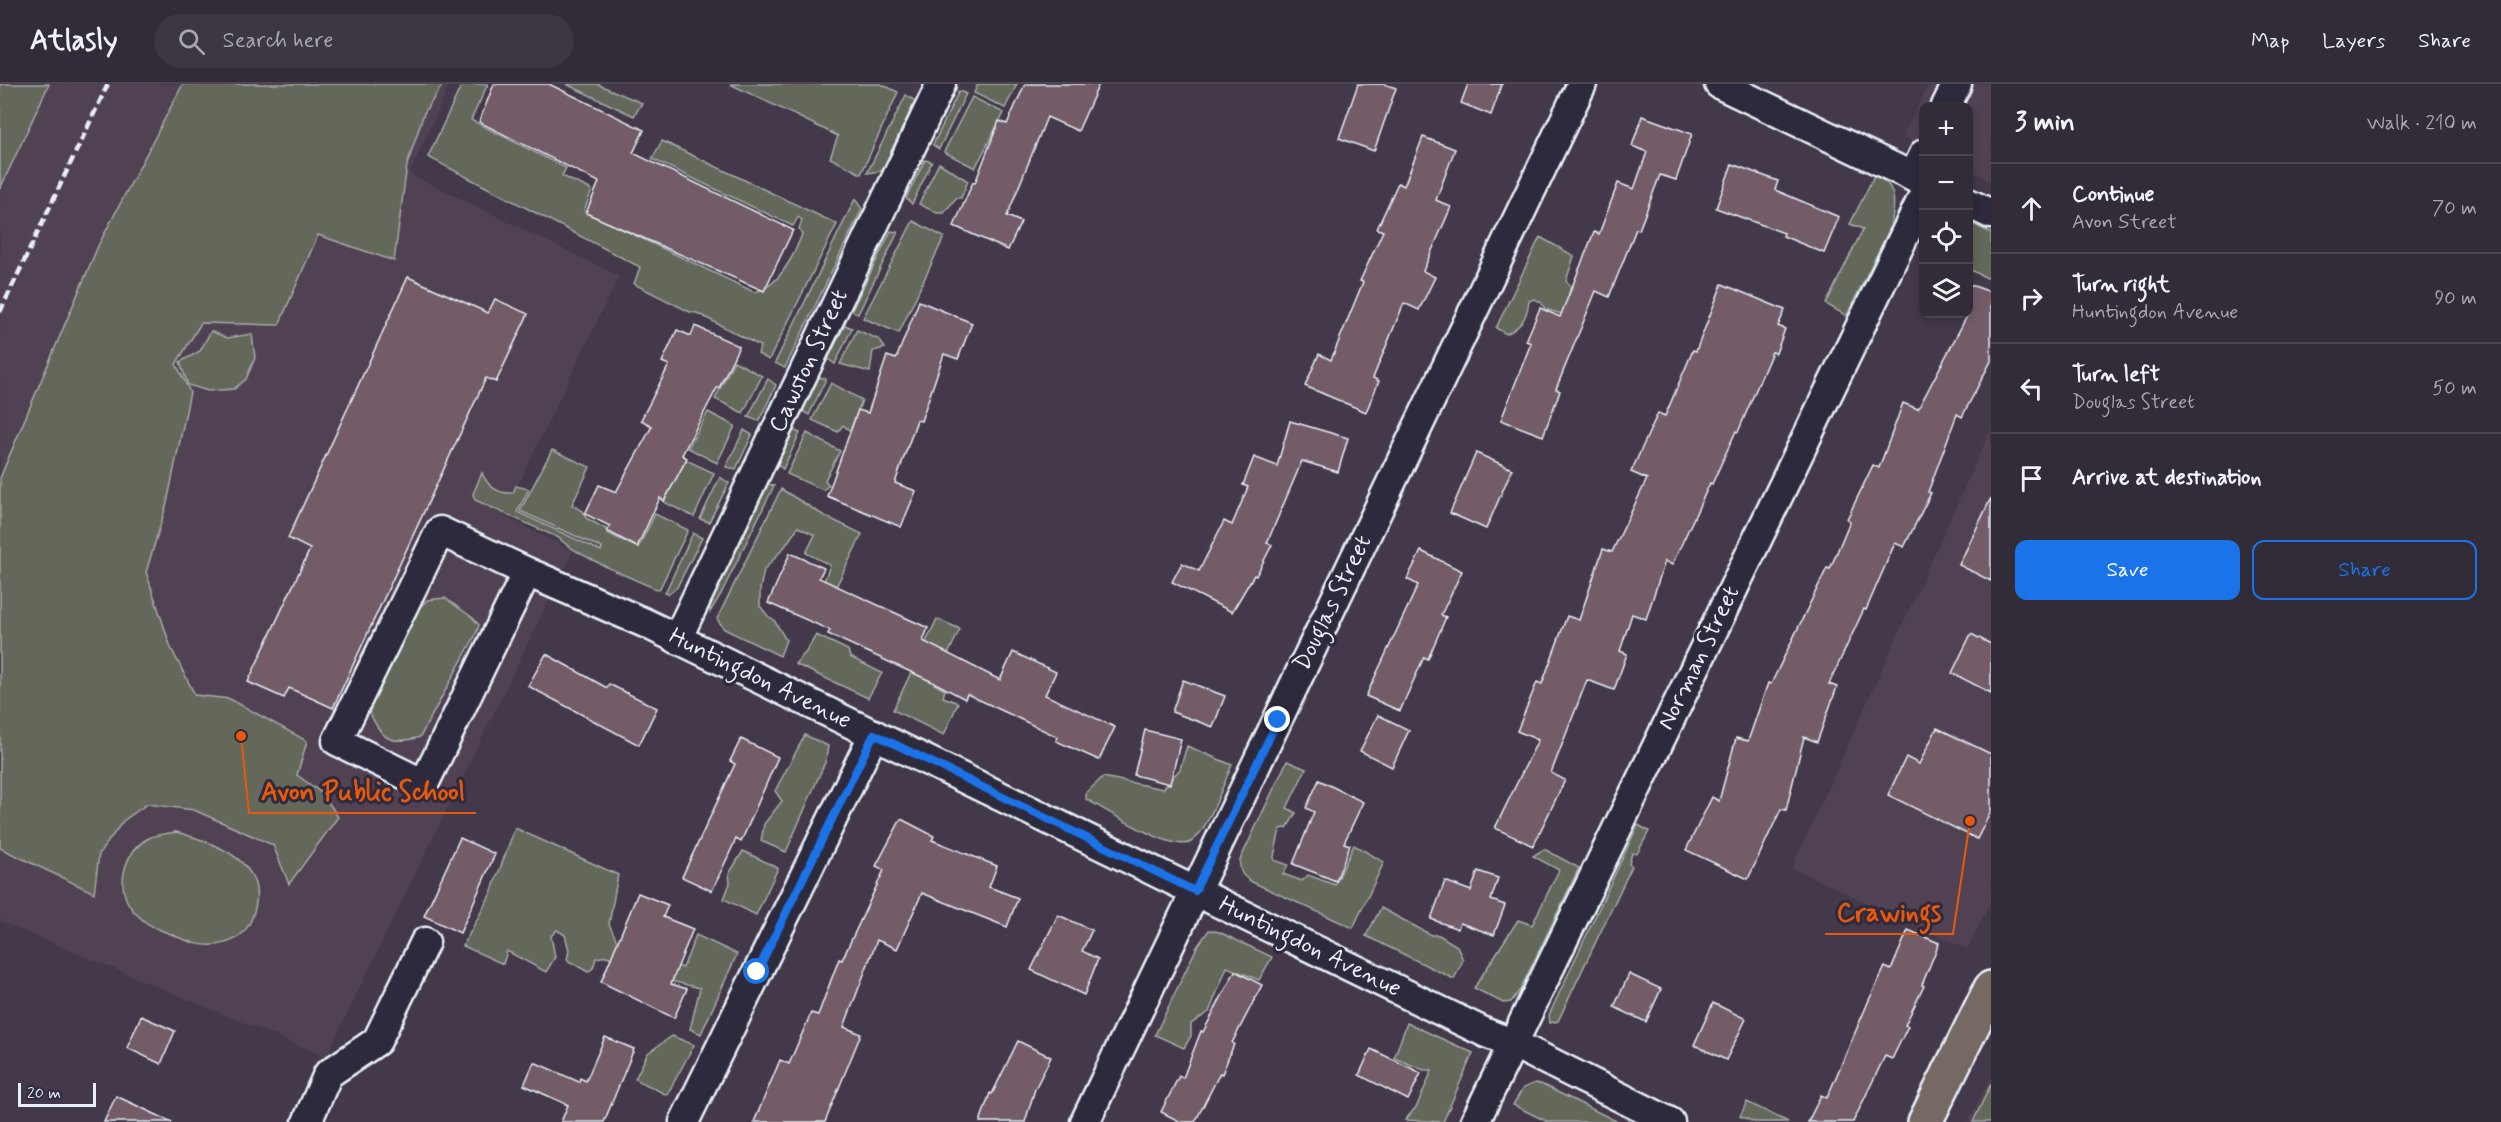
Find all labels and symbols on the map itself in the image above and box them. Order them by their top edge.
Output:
street label: Cawston Street [762,284,856,438]
street label: Douglas Street [1287,530,1382,677]
street label: Norman Street [1651,581,1747,735]
street label: Huntingdon Avenue [662,621,856,739]
route end [1264,706,1290,732]
callout: Avon Public School [249,769,476,813]
text: Avon Public School [261,776,465,810]
street label: Huntingdon Avenue [1212,889,1406,1007]
callout: Crawings [1825,890,1953,934]
text: Crawings [1837,897,1941,934]
route start [743,958,769,984]
scale bar [18,1080,96,1108]

